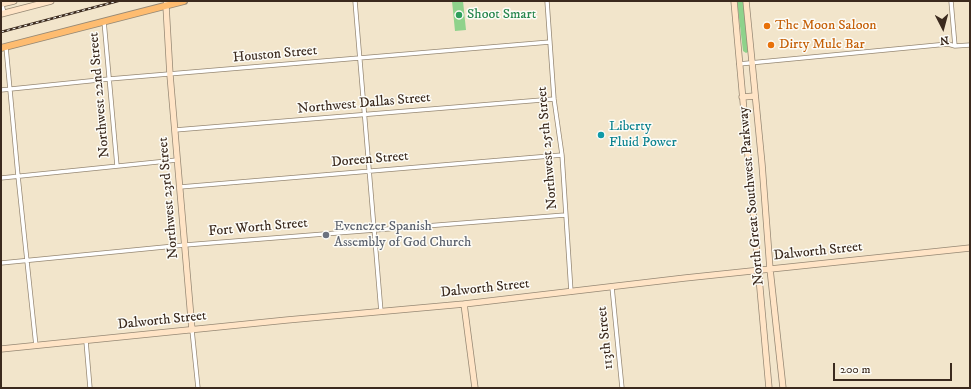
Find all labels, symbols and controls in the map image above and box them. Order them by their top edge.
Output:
place label: Shoot Smart [467,7,536,23]
north arrow [923,8,963,48]
marker: Shoot Smart [454,10,464,20]
place label: The Moon Saloon [775,18,877,34]
marker: The Moon Saloon [762,21,772,31]
street label: Northwest 22nd Street [86,32,114,158]
text: N [939,33,949,47]
place label: Dirty Mule Bar [779,37,865,53]
marker: Dirty Mule Bar [766,40,776,50]
street label: Houston Street [232,43,318,67]
street label: Northwest 25th Street [534,86,562,210]
street label: Northwest Dallas Street [297,90,431,118]
street label: North Great Southwest Parkway [736,106,768,286]
place label: Liberty Fluid Power [609,119,677,152]
marker: Liberty Fluid Power [596,130,606,140]
street label: Northwest 23rd Street [155,136,183,260]
street label: Doreen Street [331,148,409,172]
street label: Fort Worth Street [208,215,308,241]
place label: Evenezer Spanish Assembly of God Church [334,219,471,252]
marker: Evenezer Spanish Assembly of God Church [321,230,331,240]
street label: Dalworth Street [773,239,863,265]
street label: Dalworth Street [440,276,530,302]
street label: 113th Street [594,306,618,370]
street label: Dalworth Street [117,308,207,334]
scale bar [835,355,954,381]
text: 200 m [840,362,870,377]

